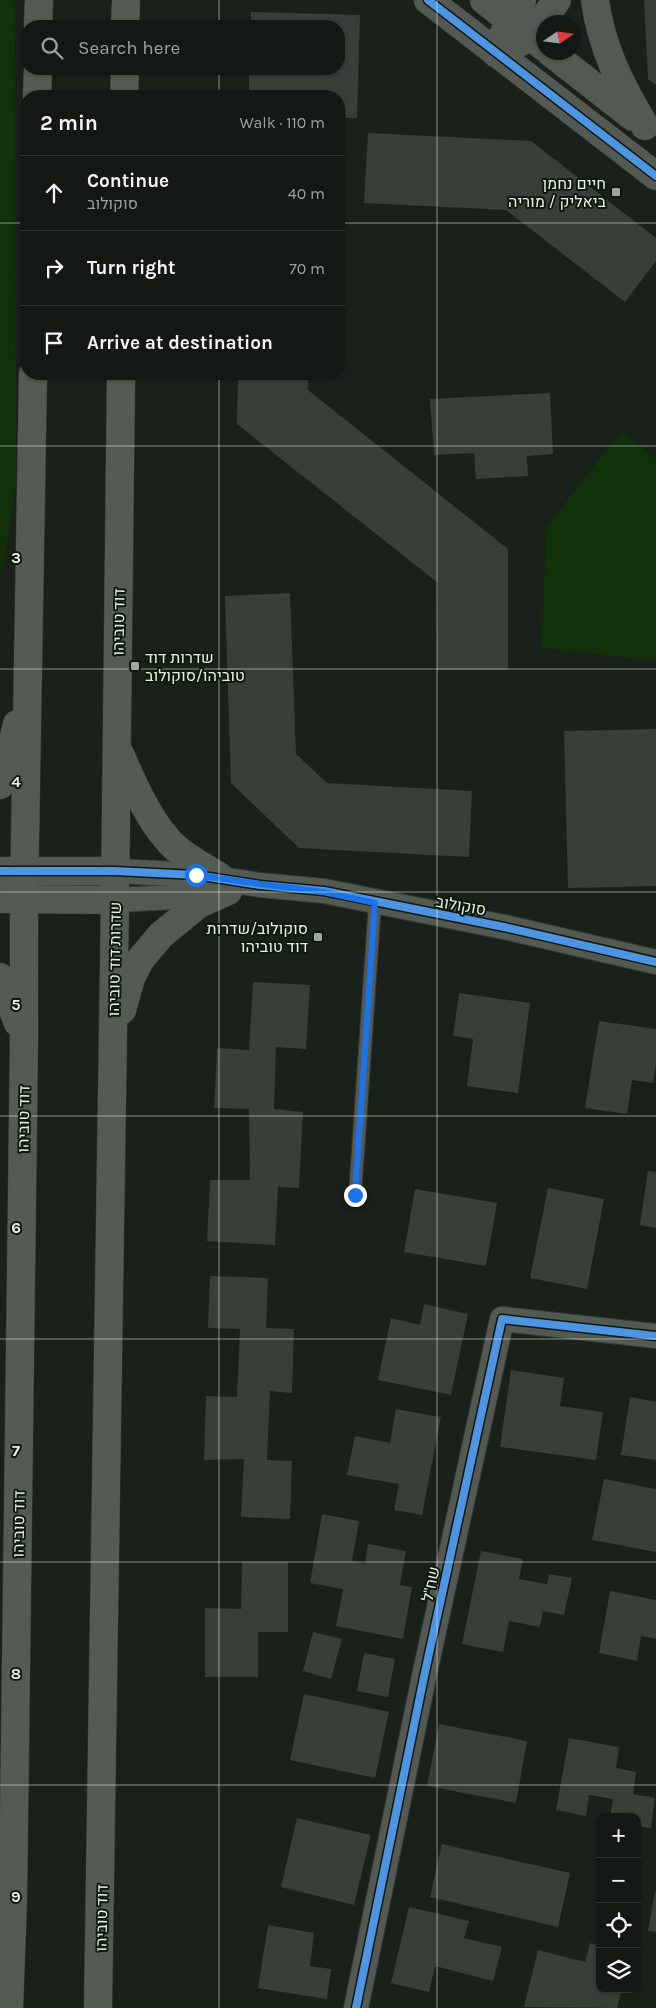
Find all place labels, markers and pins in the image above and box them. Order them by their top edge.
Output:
place label: חיים נחמן ביאליק / מוריה [508,174,607,211]
marker: חיים נחמן ביאליק / מוריה [610,186,622,198]
place label: שדרות דוד טוביהו/סוקולוב [145,648,245,685]
marker: שדרות דוד טוביהו/סוקולוב [129,660,141,672]
place label: סוקולוב/שדרות דוד טוביהו [207,919,308,956]
marker: סוקולוב/שדרות דוד טוביהו [312,931,324,943]

